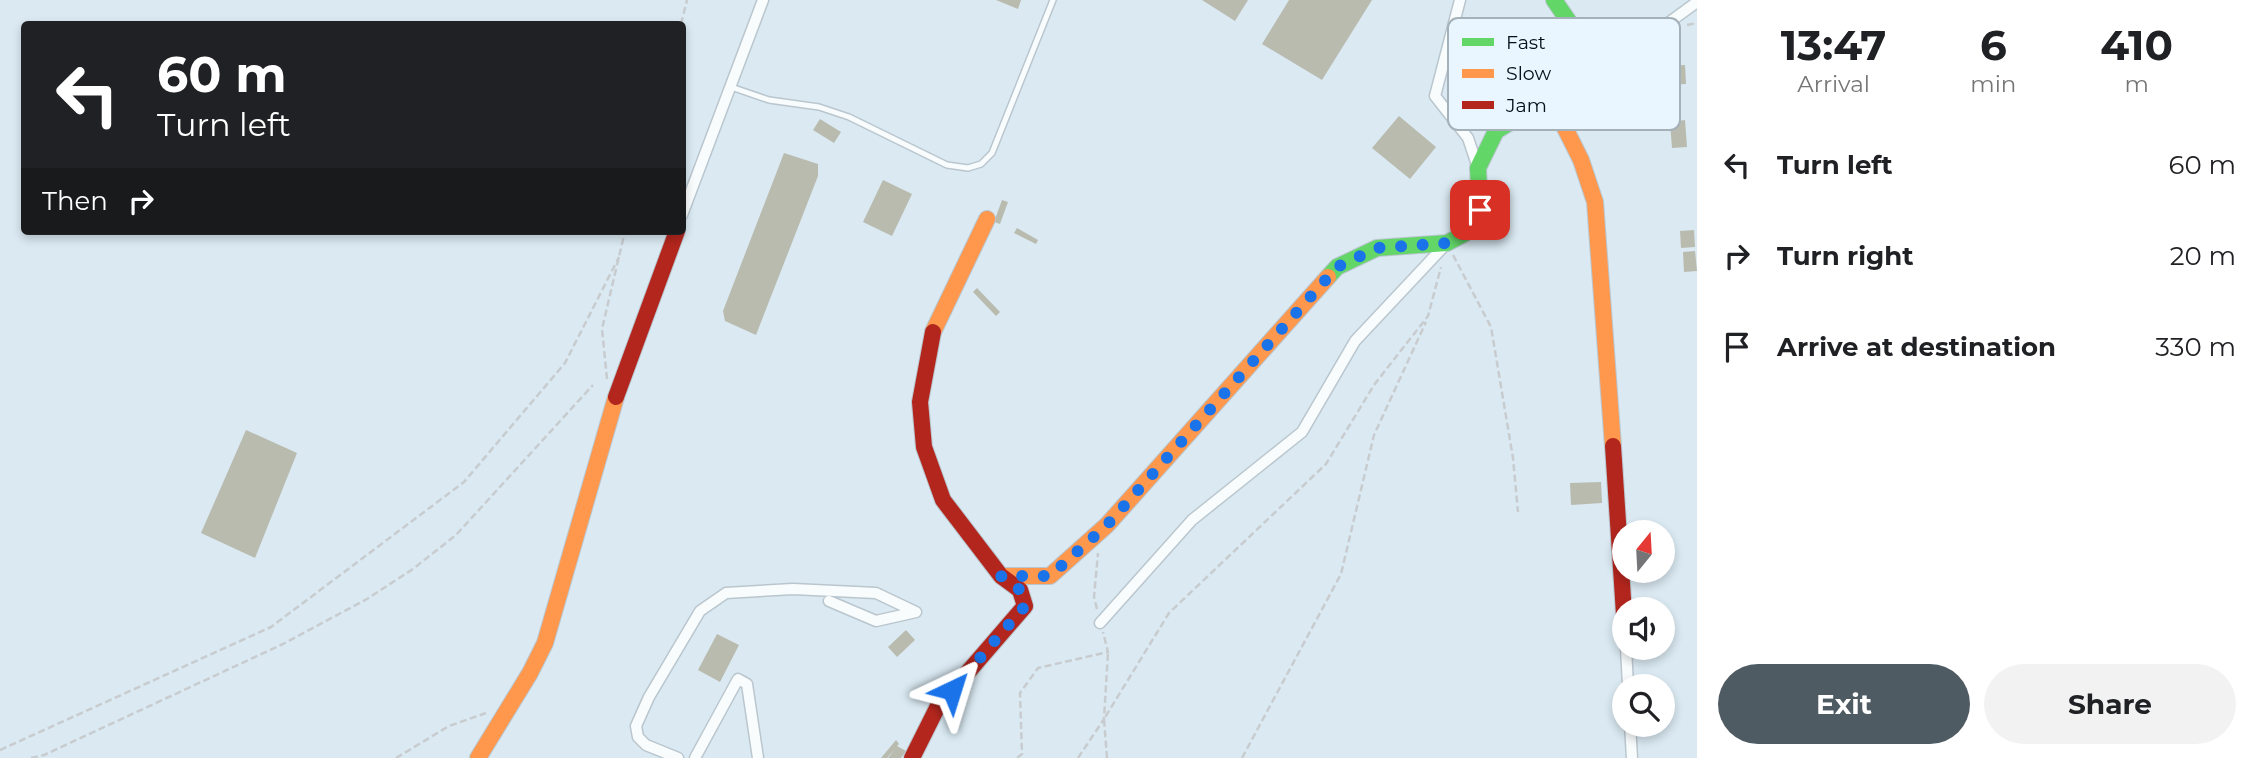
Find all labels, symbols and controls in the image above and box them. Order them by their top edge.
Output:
legend [1448,18,1680,130]
text: 13:47 [1781,19,1886,71]
text: 6 [1980,19,2007,71]
text: 410 [2100,19,2173,71]
text: Fast [1506,31,1546,54]
text: 60 m [157,45,287,104]
icon: left [42,49,133,140]
text: Slow [1506,62,1551,85]
text: Arrival [1797,70,1870,98]
text: min [1970,70,2016,98]
text: m [2124,70,2149,98]
text: Jam [1505,94,1547,117]
text: Turn left [157,105,291,144]
icon: left [1718,146,1756,184]
text: Turn left [1777,149,1893,181]
text: 60 m [2169,149,2236,181]
pin [1450,180,1510,240]
icon: right [122,182,160,220]
text: Then [42,185,108,217]
icon: arrive [1461,191,1499,229]
icon: right [1718,237,1756,275]
text: Turn right [1777,240,1913,272]
text: 20 m [2170,240,2236,272]
icon: arrive [1718,328,1756,366]
text: Arrive at destination [1777,331,2056,363]
text: 330 m [2155,331,2236,363]
north arrow [1612,520,1675,583]
map controls [1612,520,1675,737]
button: sound [1612,597,1675,660]
position arrow [915,653,989,727]
button: Exit [1718,664,1970,744]
button: Share [1984,664,2236,744]
button: search [1612,674,1675,737]

